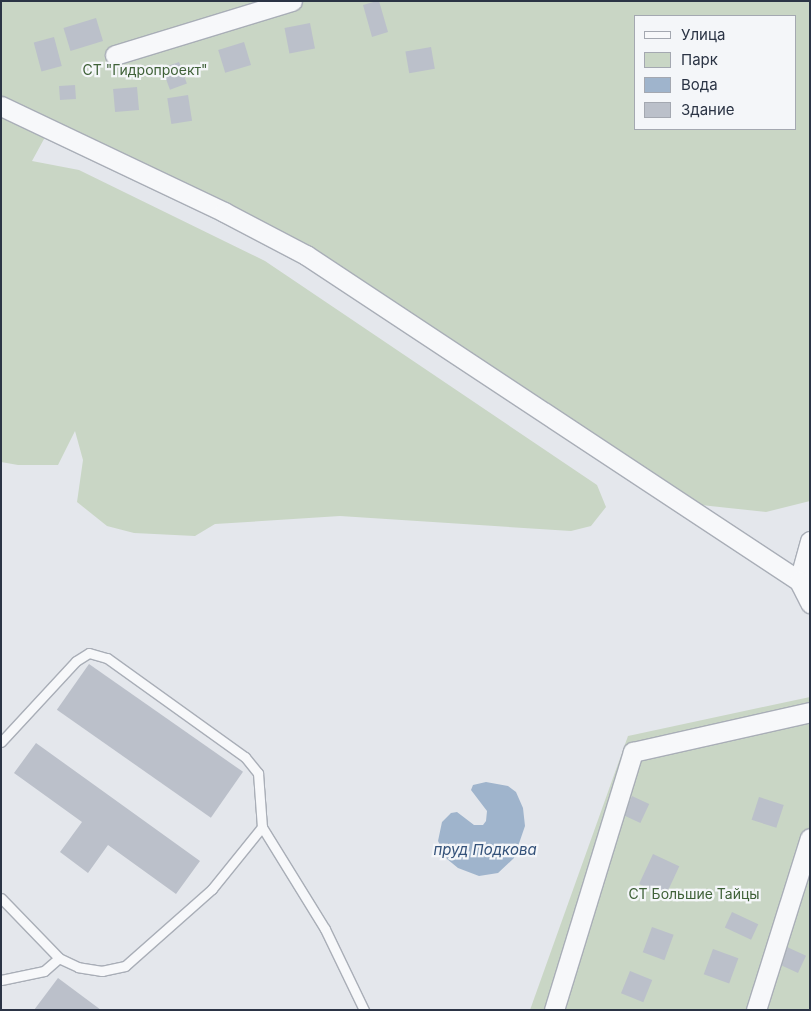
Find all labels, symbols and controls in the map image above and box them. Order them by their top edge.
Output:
legend [634,15,796,130]
text: Улица [681,25,725,44]
text: Парк [681,50,718,69]
park label: СТ "Гидропроект" [82,62,208,78]
text: Вода [681,75,718,94]
text: Здание [681,100,735,119]
water label: пруд Подкова [433,841,537,859]
park label: СТ Большие Тайцы [628,886,760,902]

